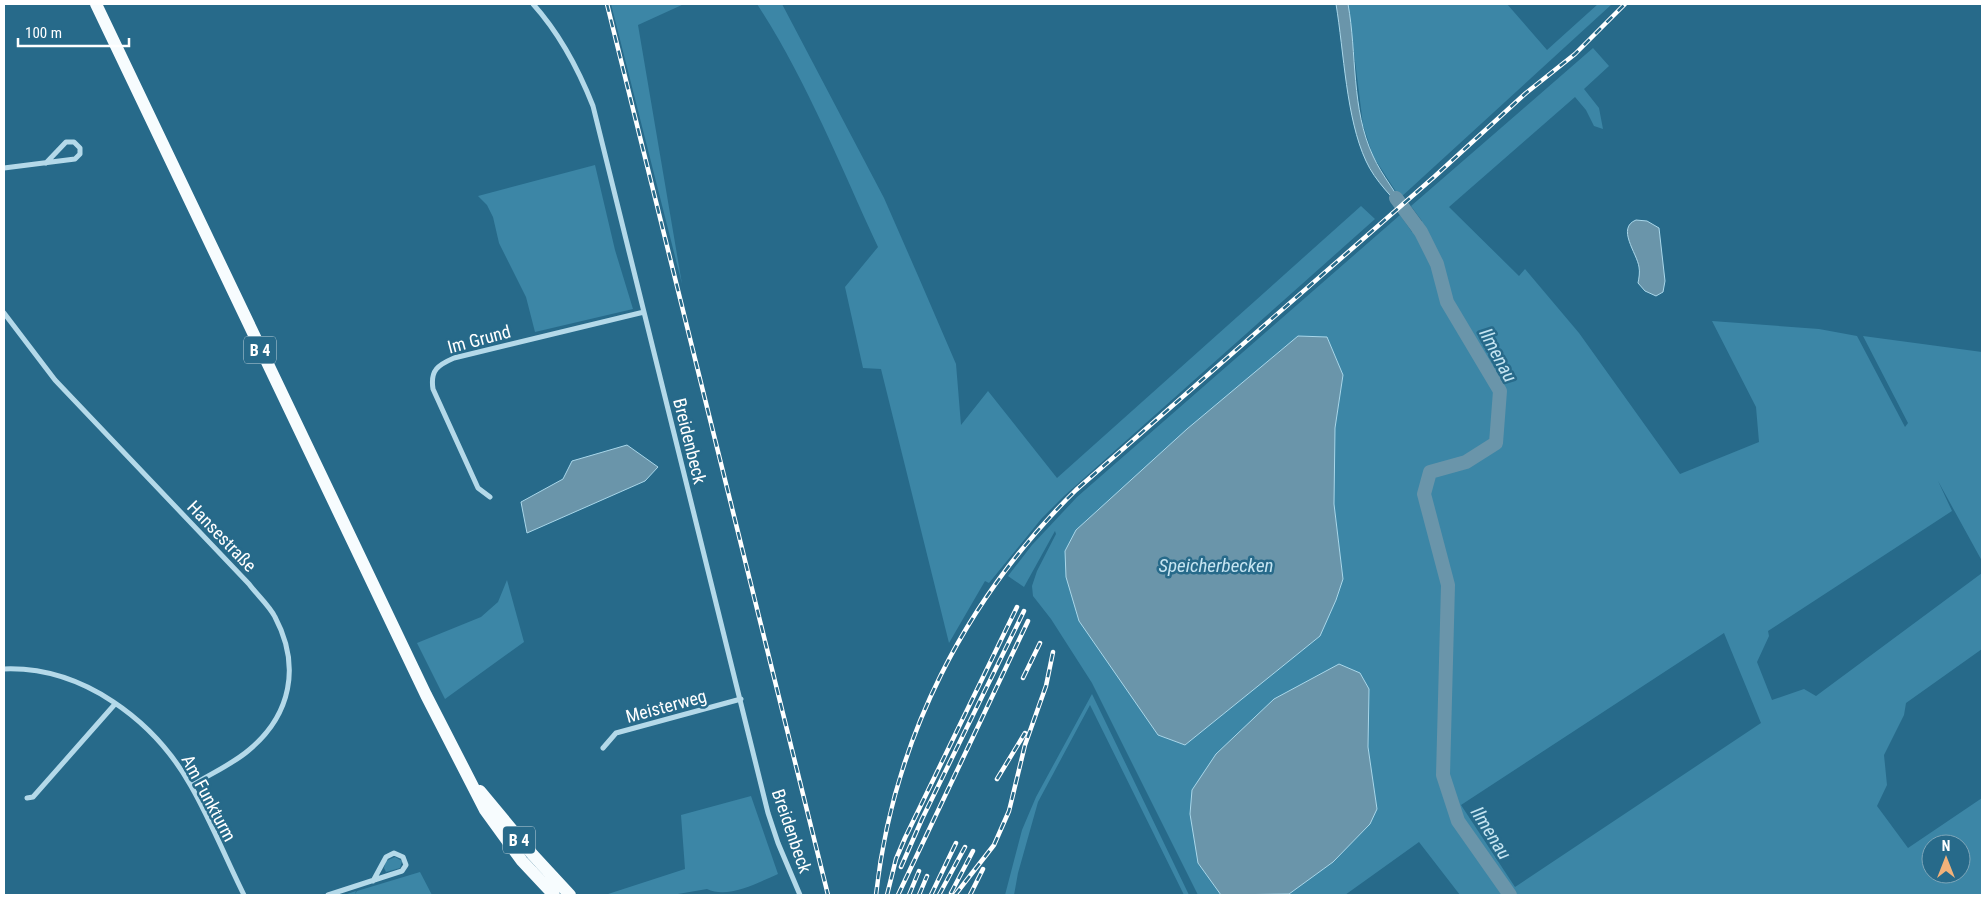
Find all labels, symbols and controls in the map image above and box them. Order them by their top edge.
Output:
scale bar [18,15,129,47]
text: 100 m [25,24,62,42]
street label: Im Grund [445,320,513,358]
water label: Ilmenau [1474,324,1522,386]
road number: B 4 [244,336,276,364]
street label: Breidenbeck [669,396,711,486]
street label: Hansestraße [183,496,261,576]
water label: Speicherbecken [1158,554,1274,577]
street label: Meisterweg [623,685,709,727]
street label: Am Funkturm [177,751,241,845]
street label: Breidenbeck [768,786,816,876]
water label: Ilmenau [1466,802,1516,864]
road number: B 4 [503,826,535,854]
north arrow [1921,834,1971,884]
text: N [1942,838,1950,854]

